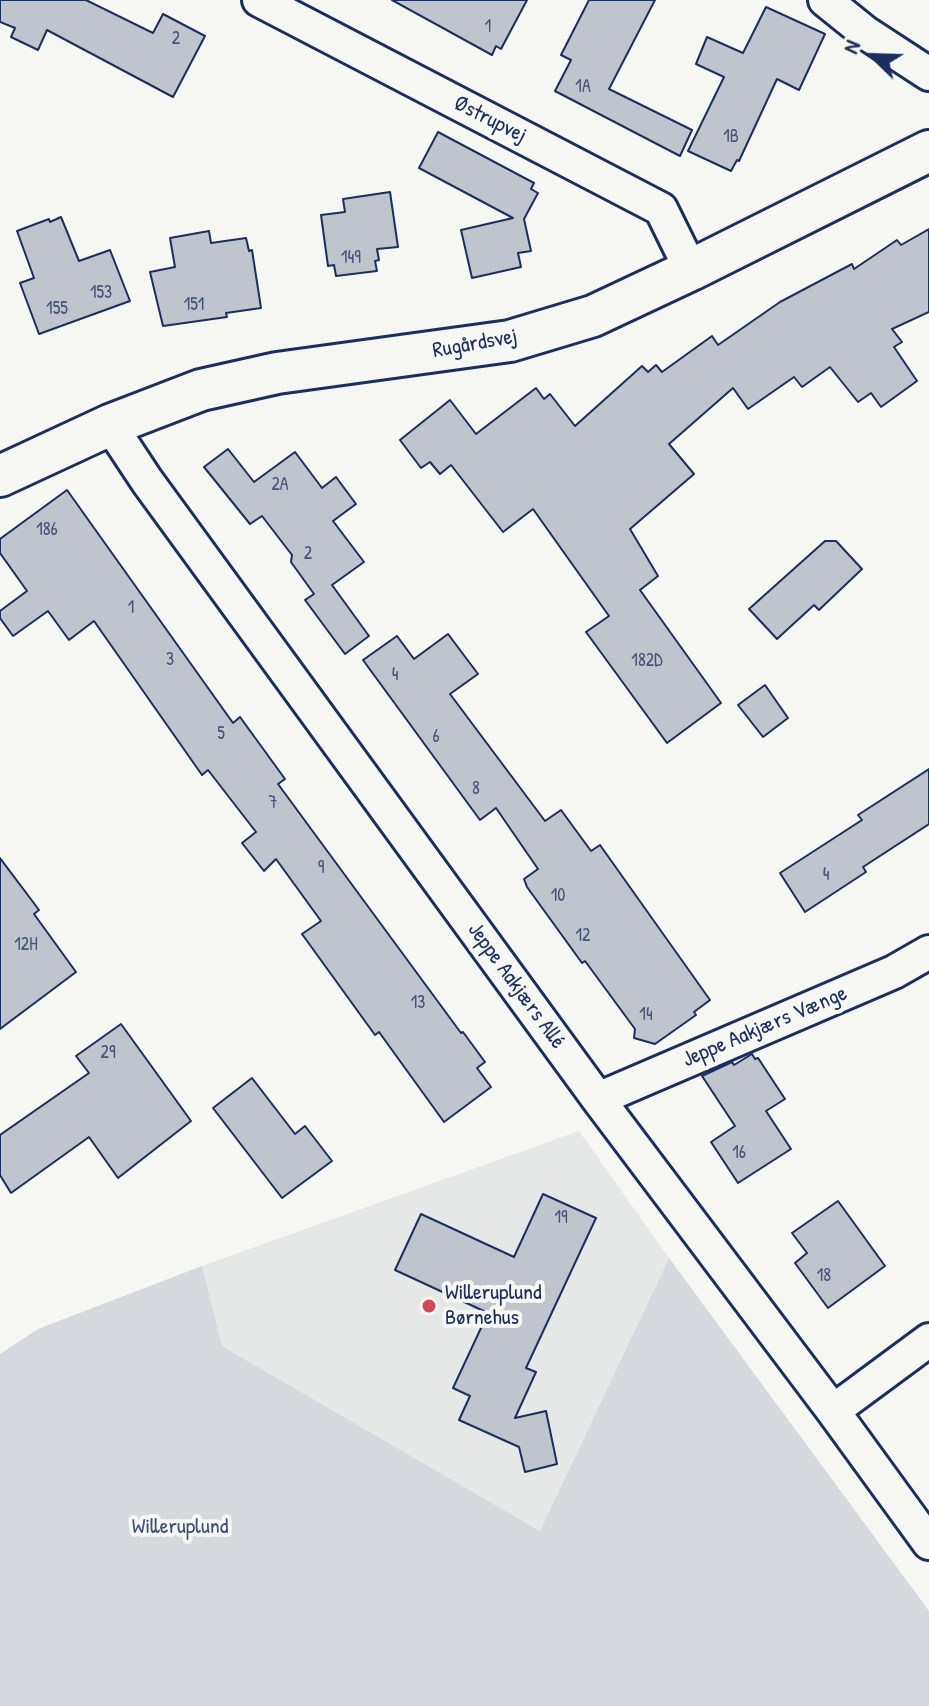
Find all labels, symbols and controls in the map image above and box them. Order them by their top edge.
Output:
house number: 1 [485,16,491,38]
north arrow [833,16,913,96]
house number: 2 [172,28,180,50]
text: N [835,35,867,58]
house number: 1A [575,76,591,98]
street label: Østrupvej [449,91,531,149]
house number: 1B [723,126,739,148]
house number: 149 [341,247,361,269]
house number: 153 [90,282,112,304]
house number: 151 [184,294,204,316]
house number: 155 [46,298,68,320]
street label: Rugårdsvej [431,324,519,364]
house number: 2A [271,474,289,496]
house number: 186 [36,519,58,541]
house number: 2 [304,543,312,565]
house number: 1 [128,597,134,619]
house number: 3 [166,649,174,671]
house number: 182D [631,650,663,672]
house number: 4 [392,664,398,686]
house number: 5 [217,723,225,745]
house number: 6 [432,726,440,748]
house number: 8 [472,778,480,800]
house number: 7 [269,792,277,814]
house number: 9 [318,857,324,879]
house number: 4 [823,864,829,886]
house number: 10 [551,885,565,907]
street label: Jeppe Aakjærs Allé [461,918,571,1054]
house number: 12 [576,925,590,947]
house number: 12H [14,934,38,956]
street label: Jeppe Aakjærs Vænge [679,980,851,1074]
house number: 13 [411,992,425,1014]
house number: 14 [639,1004,653,1026]
house number: 29 [100,1042,116,1064]
house number: 16 [732,1142,746,1164]
house number: 19 [554,1207,568,1229]
house number: 18 [817,1265,831,1287]
place label: Willeruplund Børnehus [445,1280,542,1332]
marker: Willeruplund Børnehus [420,1297,438,1315]
park label: Willeruplund [132,1514,228,1540]

